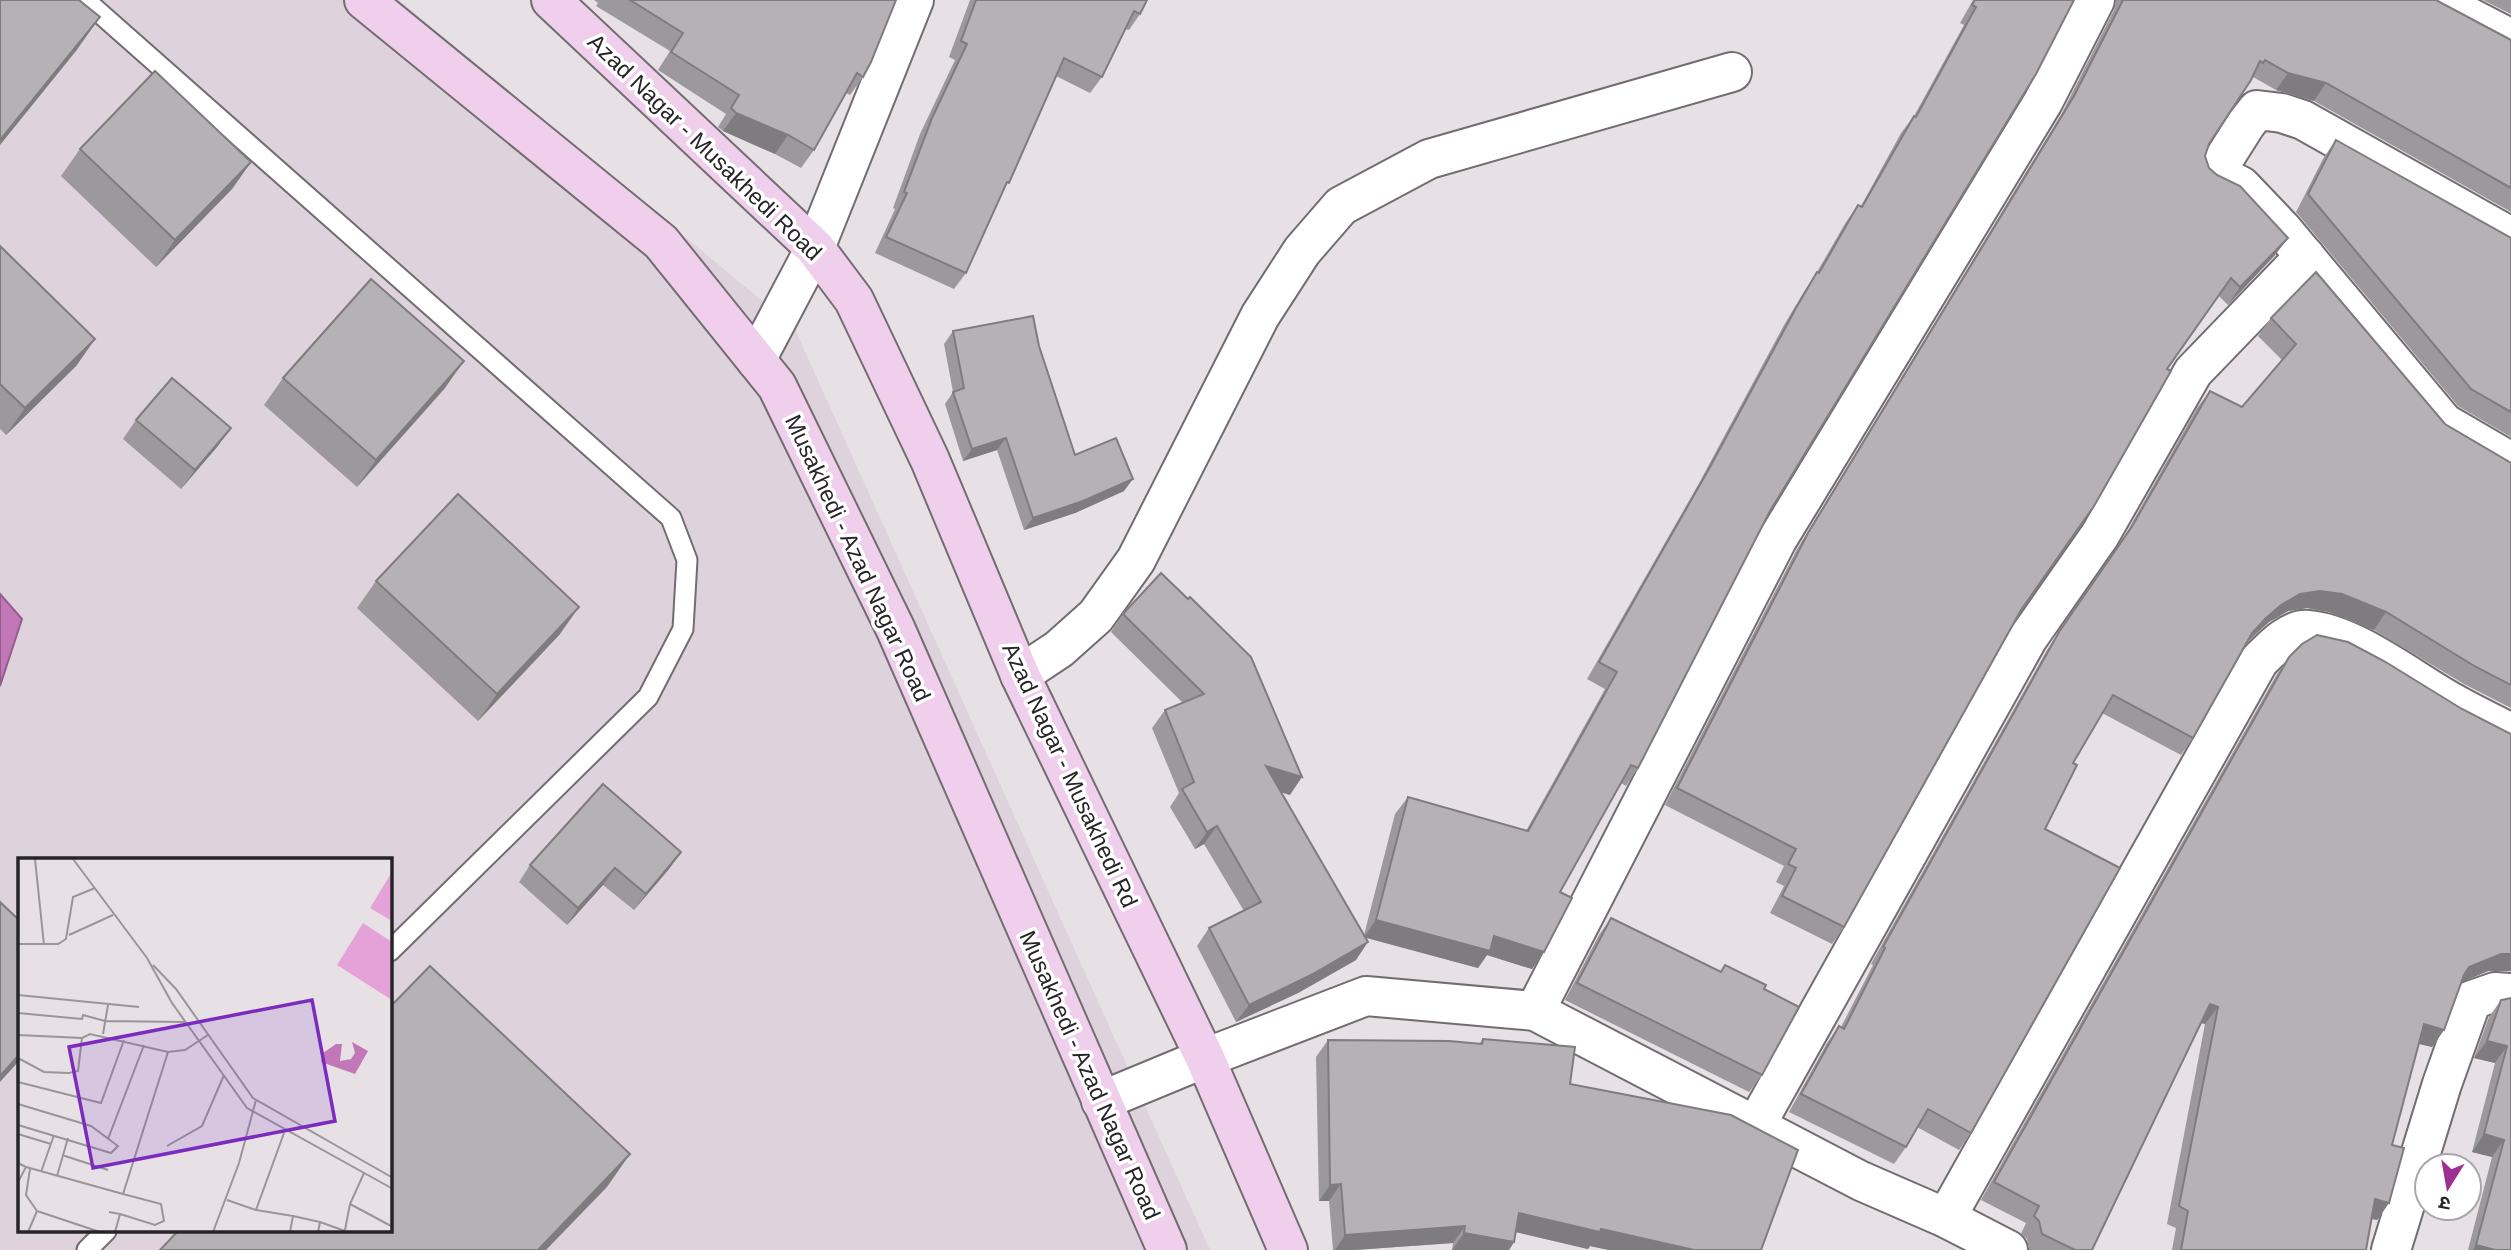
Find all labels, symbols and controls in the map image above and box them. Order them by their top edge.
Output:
street label: Azad Nagar - Musakhedi Road [583,28,827,266]
street label: Musakhedi - Azad Nagar Road [780,411,936,705]
street label: Azad Nagar - Musakhedi Rd [997,639,1143,911]
inset map [18,858,392,1232]
street label: Musakhedi - Azad Nagar Road [1014,927,1166,1223]
north arrow [2413,1152,2483,1222]
text: उ [2437,1192,2452,1215]

